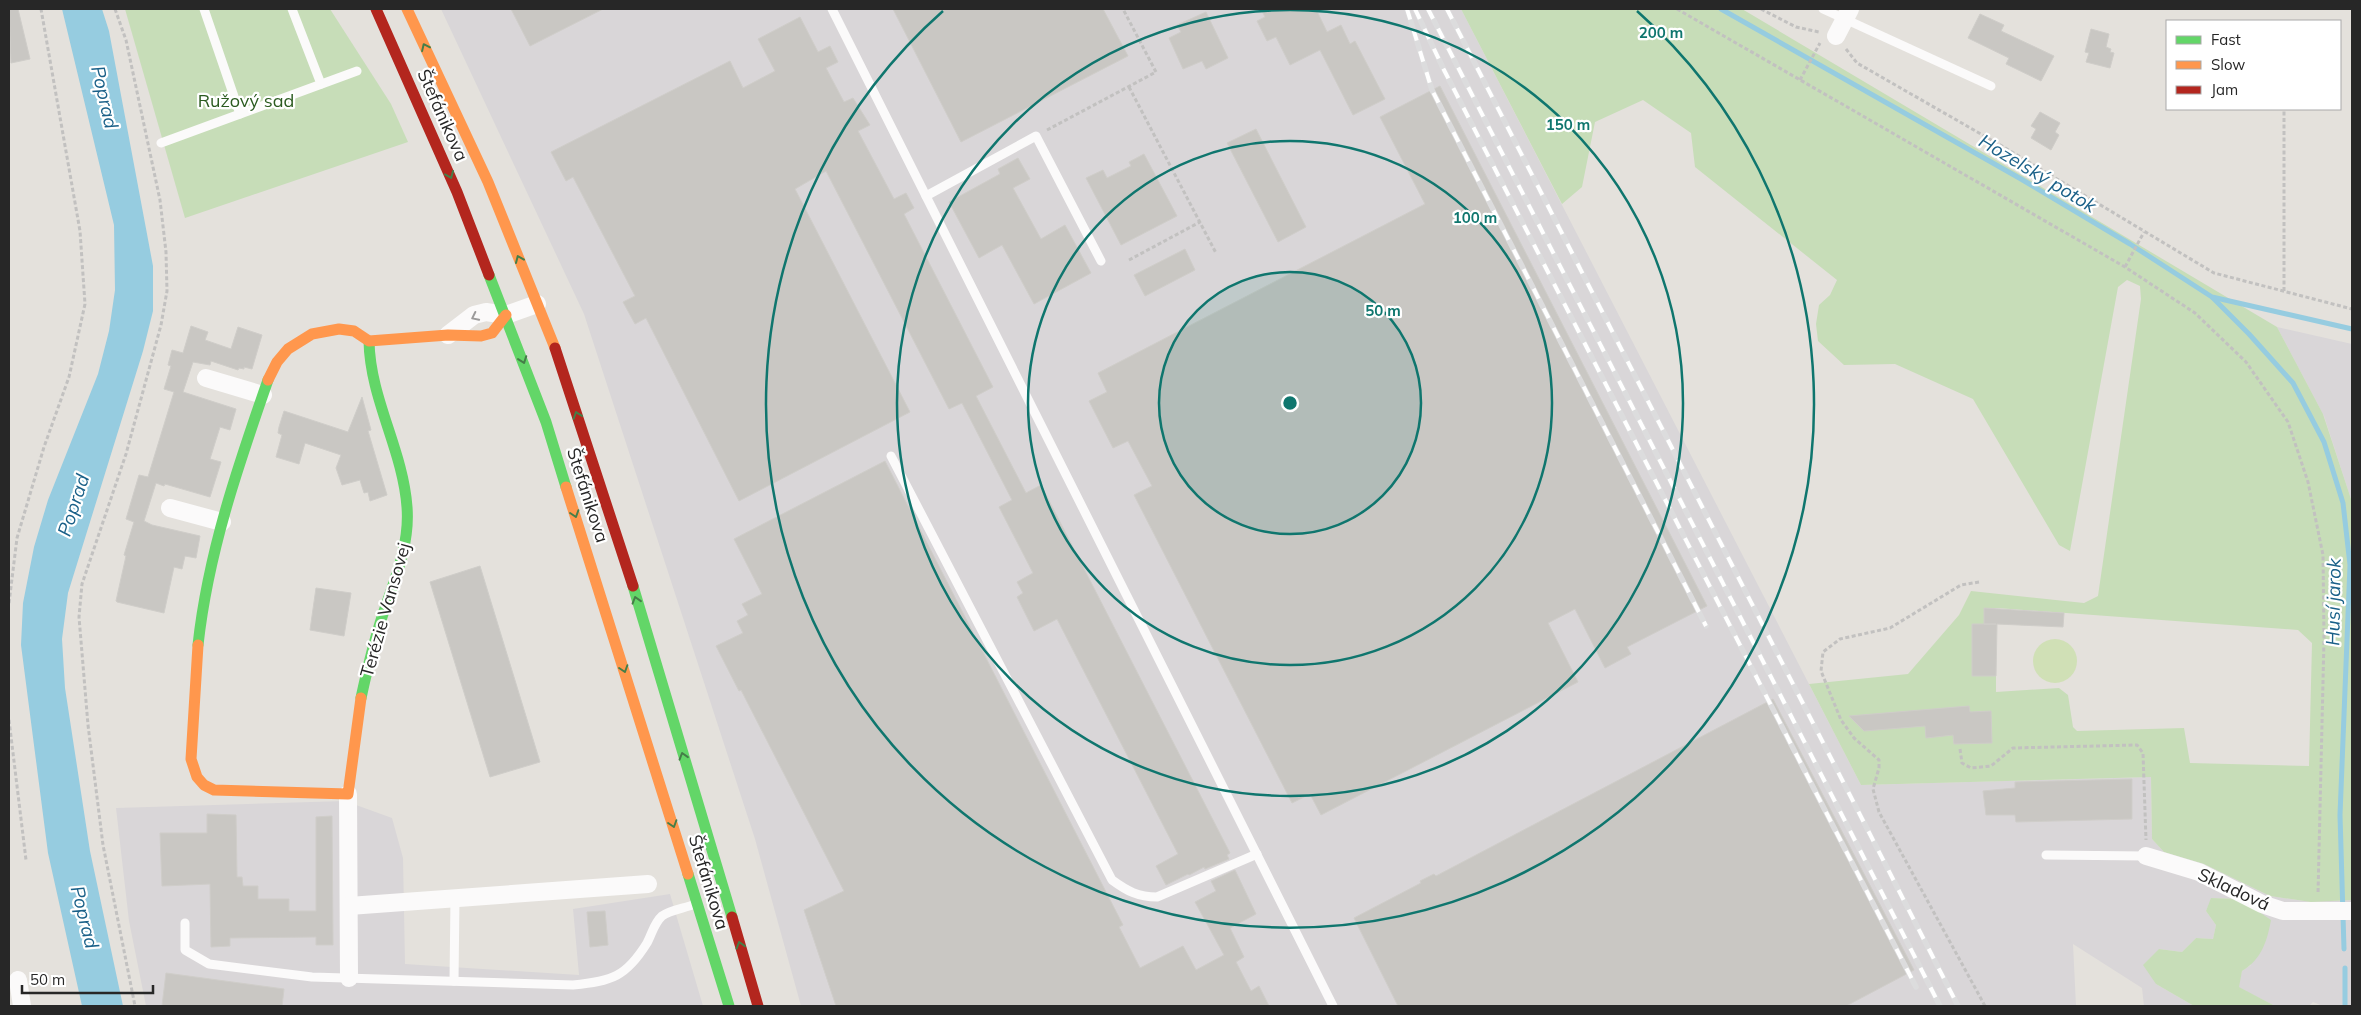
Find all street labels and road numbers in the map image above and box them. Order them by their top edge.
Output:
street label: Štefánikova [413,65,473,165]
street label: Štefánikova [562,445,614,545]
street label: Terézie Vansovej [355,540,415,680]
street label: Štefánikova [684,832,734,932]
street label: Skladová [2194,862,2274,916]

